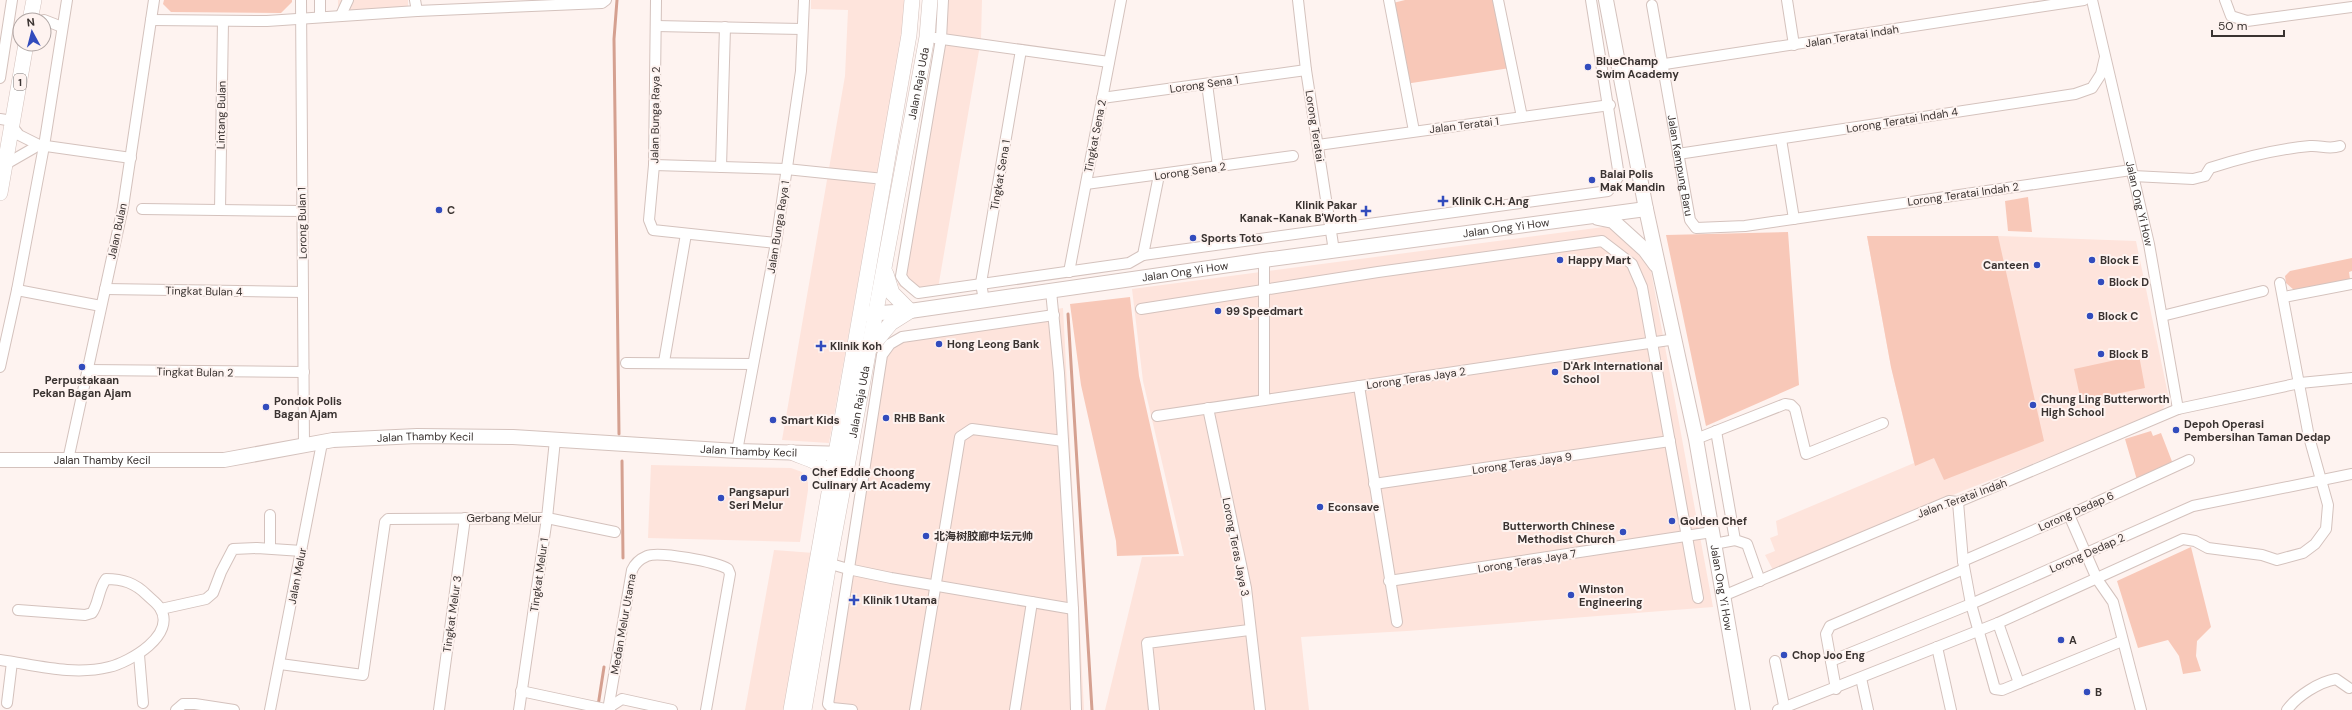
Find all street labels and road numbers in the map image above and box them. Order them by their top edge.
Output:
street label: Jalan Teratai Indah [1804,22,1900,50]
street label: Jalan Raja Uda [905,46,932,121]
street label: Jalan Bunga Raya 2 [647,67,663,163]
street label: Lorong Sena 1 [1169,72,1239,96]
road number: 1 [14,74,26,90]
street label: Lintang Bulan [213,81,229,149]
street label: Lorong Teratai [1302,89,1328,163]
street label: Tingkat Sena 2 [1081,98,1109,174]
street label: Lorong Teratai Indah 4 [1845,104,1959,136]
street label: Jalan Teratai 1 [1429,114,1499,136]
street label: Jalan Kampung Baru [1665,114,1696,217]
street label: Tingkat Sena 1 [987,139,1013,211]
street label: Lorong Sena 2 [1153,159,1227,183]
street label: Jalan Ong Yi How [2123,159,2156,248]
street label: Lorong Teratai Indah 2 [1906,179,2020,209]
street label: Jalan Bunga Raya 1 [764,180,792,274]
street label: Lorong Bulan 1 [294,187,310,259]
street label: Jalan Bulan [104,202,130,260]
street label: Jalan Ong Yi How [1462,215,1551,240]
street label: Jalan Ong Yi How [1141,258,1230,285]
street label: Tingkat Bulan 4 [165,283,243,299]
street label: Tingkat Bulan 2 [156,364,234,380]
street label: Lorong Teras Jaya 2 [1365,364,1467,392]
street label: Jalan Raja Uda [845,365,873,439]
street label: Jalan Thamby Kecil [376,429,474,445]
street label: Jalan Thamby Kecil [700,442,797,460]
street label: Lorong Teras Jaya 9 [1471,449,1573,477]
street label: Jalan Thamby Kecil [54,453,150,467]
street label: Jalan Teratai Indah [1915,475,2009,521]
street label: Lorong Dedap 6 [2036,488,2116,534]
street label: Lorong Teras Jaya 3 [1220,496,1252,598]
street label: Gerbang Melur [466,511,542,525]
street label: Lorong Dedap 2 [2047,530,2127,576]
street label: Tingkat Melur 1 [527,537,551,613]
street label: Jalan Ong Yi How [1707,543,1736,632]
street label: Jalan Melur [285,546,309,606]
street label: Lorong Teras Jaya 7 [1477,546,1577,576]
street label: Medan Melur Utama [607,572,639,676]
street label: Tingkat Melur 3 [440,575,464,653]

